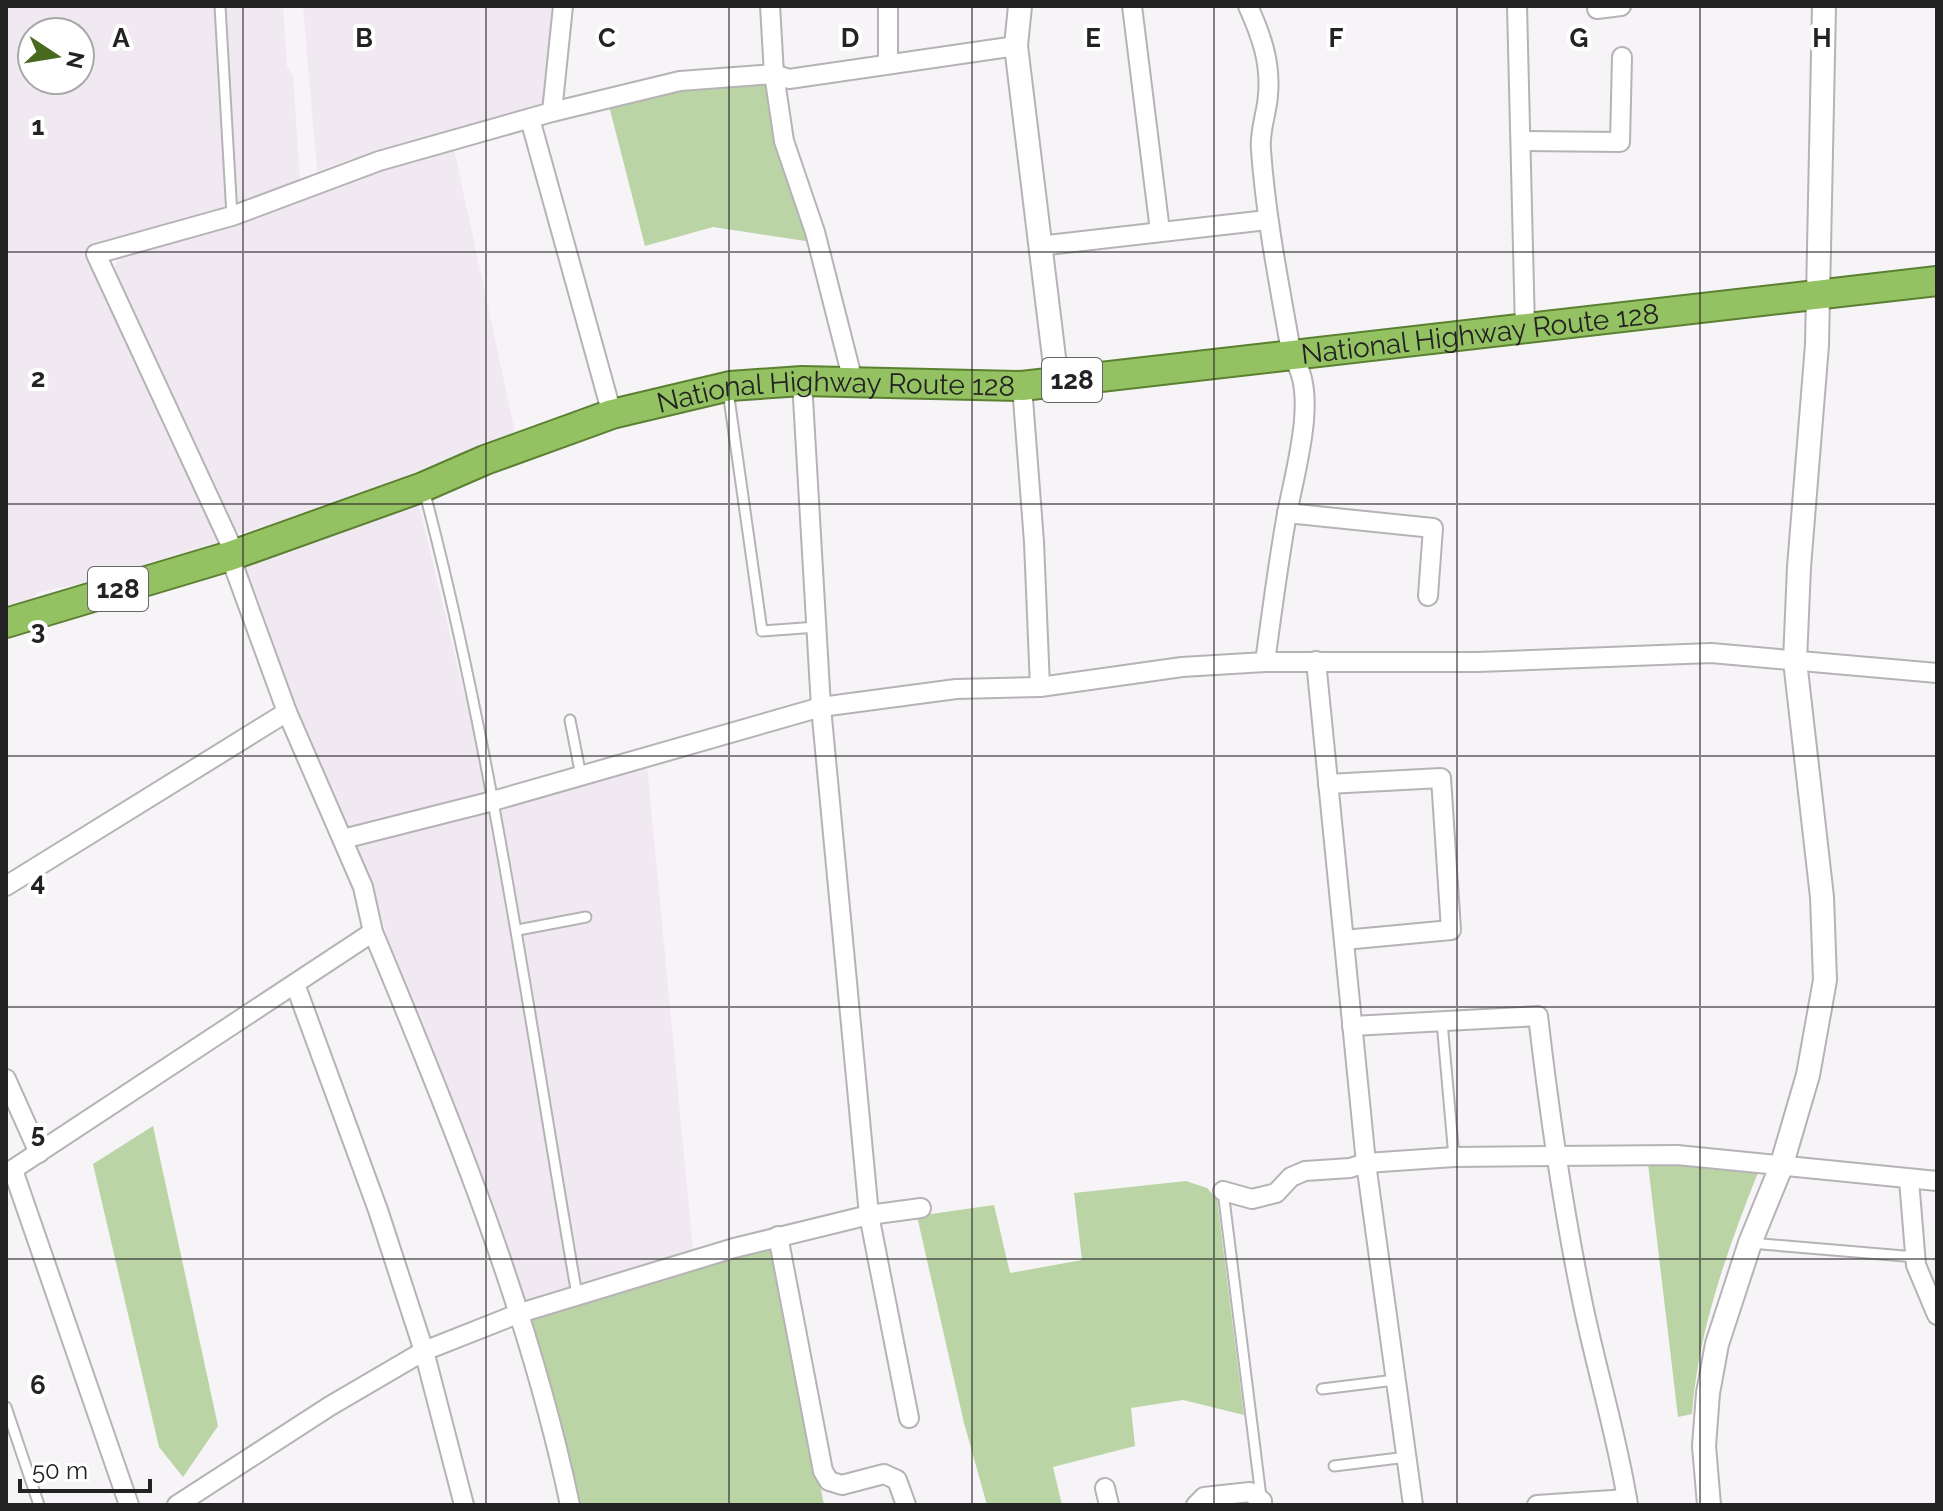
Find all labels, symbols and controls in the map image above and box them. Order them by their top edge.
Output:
north arrow [16,16,96,96]
text: A [112,23,130,53]
text: B [355,23,373,53]
text: C [598,23,616,53]
text: D [841,23,859,53]
text: E [1085,23,1101,53]
text: F [1329,23,1344,53]
text: G [1570,23,1588,53]
text: H [1812,23,1832,53]
text: N [61,49,90,71]
text: 1 [32,111,45,141]
street label: National Highway Route 128 [1299,297,1661,371]
road number: 128 [1042,358,1102,402]
text: 2 [31,363,45,393]
street label: National Highway Route 128 [653,365,1016,420]
road number: 128 [88,567,148,611]
text: 3 [31,615,45,645]
text: 4 [31,867,45,897]
text: 5 [31,1118,45,1148]
text: 6 [30,1370,46,1400]
scale bar [20,1443,150,1493]
text: 50 m [32,1456,88,1485]

